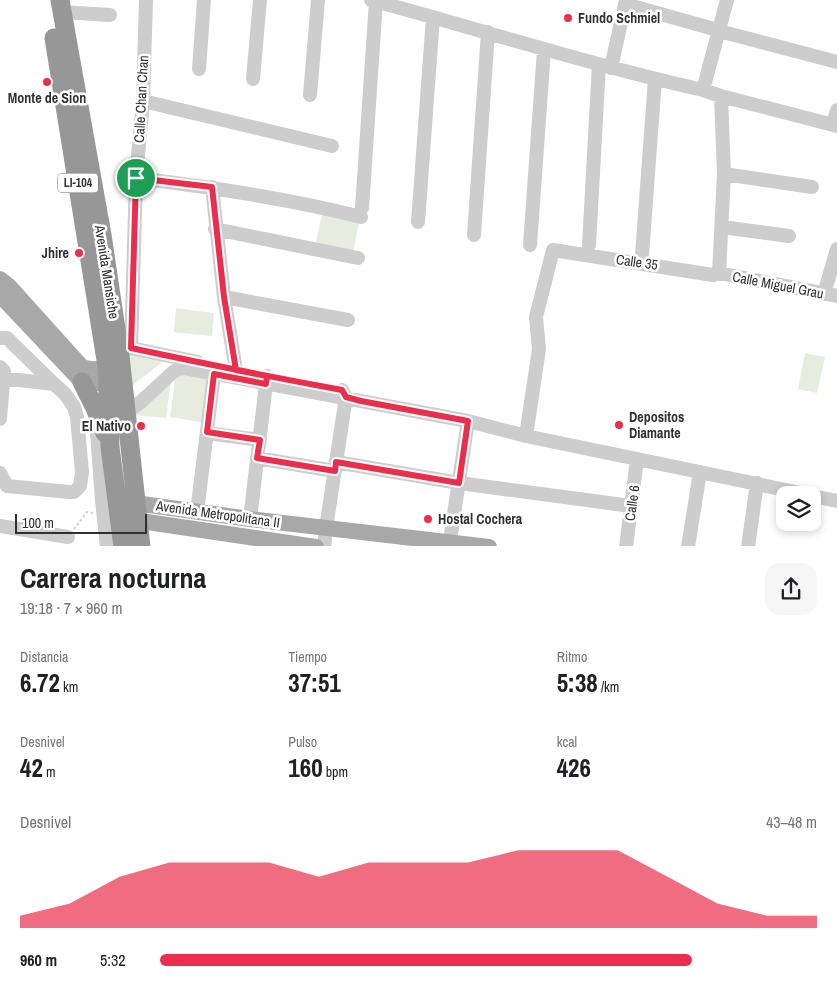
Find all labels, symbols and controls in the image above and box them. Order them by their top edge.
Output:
place label: Fundo Schmiel [578,9,660,27]
marker: Fundo Schmiel [562,12,574,24]
street label: Calle Chan Chan [130,55,152,143]
marker: Monte de Sion [41,76,53,88]
place label: Monte de Sion [8,89,86,107]
pin [115,157,157,199]
icon: arrive [122,164,150,192]
road number: LI-104 [58,174,98,192]
street label: Avenida Mansiche [91,223,123,320]
place label: Jhire [42,244,69,262]
marker: Jhire [73,247,85,259]
street label: Calle 35 [615,250,659,274]
street label: Calle Miguel Grau [731,267,825,303]
place label: Depositos Diamante [629,408,685,442]
place label: El Nativo [82,417,131,435]
marker: Depositos Diamante [613,419,625,431]
marker: El Nativo [135,420,147,432]
street label: Calle 6 [621,484,643,522]
map controls [776,486,821,531]
button: layers [776,486,821,531]
street label: Avenida Metropolitana II [154,496,281,532]
place label: Hostal Cochera [438,510,523,528]
scale bar [15,512,148,535]
marker: Hostal Cochera [422,513,434,525]
text: 100 m [22,514,54,532]
text: Carrera nocturna [20,559,206,597]
button: share [765,563,817,615]
text: 19:18 · 7 × 960 m [20,597,123,619]
text: Distancia [20,648,69,666]
text: Tiempo [288,648,327,666]
text: Ritmo [557,648,587,666]
text: 6.72 [20,666,60,700]
text: 37:51 [288,666,341,700]
text: 5:38 [557,666,598,700]
text: km [60,678,78,696]
text: /km [598,678,619,696]
text: Desnivel [20,733,65,751]
text: Pulso [288,733,317,751]
text: kcal [557,733,577,751]
text: 42 [20,751,43,785]
text: 160 [288,751,323,785]
text: 426 [557,751,591,785]
text: m [43,763,56,781]
text: bpm [323,763,348,781]
text: Desnivel [20,811,71,833]
text: 43–48 m [766,811,817,833]
text: 960 m [20,949,57,971]
text: 5:32 [100,949,126,971]

